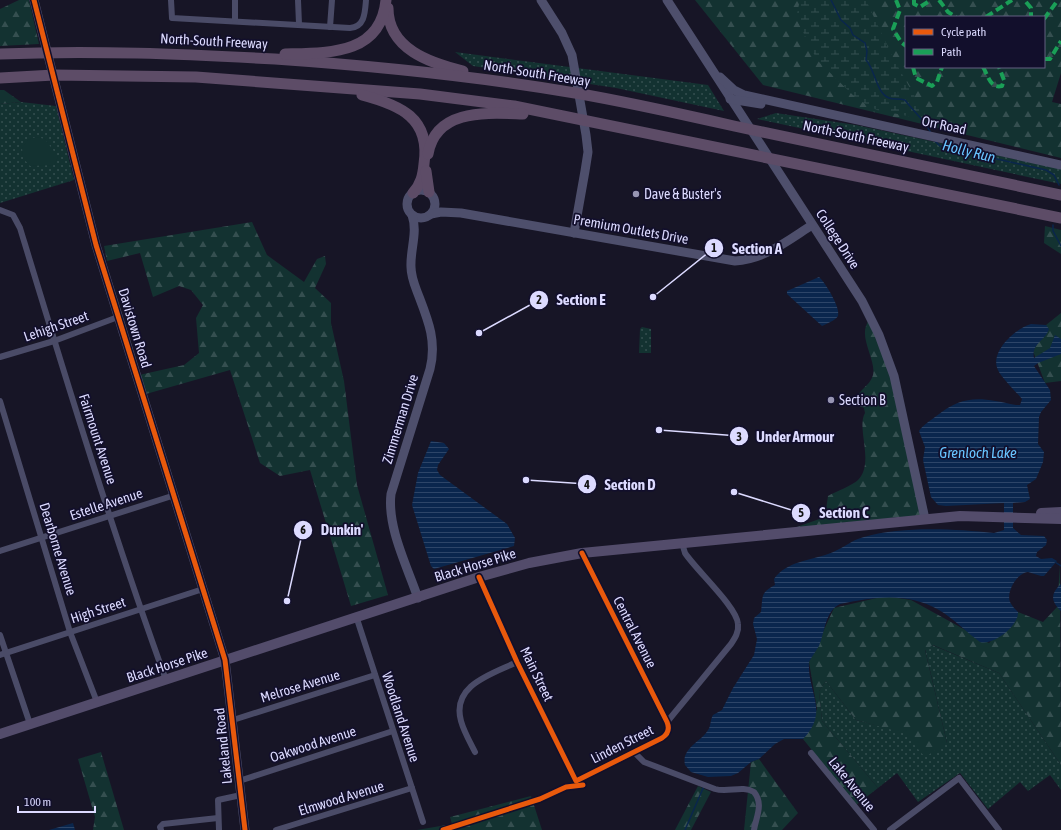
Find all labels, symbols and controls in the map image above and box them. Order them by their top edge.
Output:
legend [905,16,1045,68]
text: Cycle path [941,25,986,39]
street label: North-South Freeway [160,30,268,52]
text: Path [941,45,962,59]
street label: North-South Freeway [483,57,592,89]
street label: Orr Road [920,112,968,138]
street label: North-South Freeway [802,117,911,155]
water label: Holly Run [941,136,997,166]
place label: Dave & Buster's [644,186,721,202]
marker: Dave & Buster's [631,189,641,199]
street label: College Drive [813,206,863,272]
street label: Premium Outlets Drive [572,211,690,247]
callout: Section A [704,235,790,262]
text: Section A [732,240,783,257]
text: 1 [711,241,717,255]
street label: Davistown Road [115,286,155,370]
callout: Section E [529,287,614,314]
text: Section E [556,291,606,308]
text: 2 [536,293,542,307]
street label: Lehigh Street [22,307,90,345]
street label: Zimmerman Drive [379,372,421,466]
street label: Fairmount Avenue [76,392,120,486]
place label: Section B [839,392,886,408]
marker: Section B [826,395,836,405]
callout: Under Armour [729,423,842,450]
text: Under Armour [756,428,834,445]
text: 3 [736,430,742,444]
water label: Grenloch Lake [939,444,1017,461]
callout: Section D [577,471,664,498]
text: Section D [604,476,656,493]
text: 4 [583,478,590,492]
street label: Estelle Avenue [68,485,144,523]
callout: Section C [791,499,877,526]
street label: Dearborne Avenue [36,501,80,597]
text: Section C [819,504,869,521]
text: 5 [798,506,804,520]
callout: Dunkin' [293,516,371,543]
text: Dunkin' [321,521,364,538]
text: 6 [300,523,306,537]
street label: Black Horse Pike [432,545,518,585]
street label: High Street [69,594,127,626]
street label: Central Avenue [610,594,660,670]
street label: Black Horse Pike [124,644,210,686]
street label: Main Street [517,644,557,704]
street label: Melrose Avenue [258,666,342,706]
street label: Woodland Avenue [379,670,423,764]
street label: Lakeland Road [211,707,235,785]
street label: Linden Street [588,721,656,767]
street label: Oakwood Avenue [268,723,358,765]
street label: Lake Avenue [825,754,879,814]
street label: Elmwood Avenue [296,777,386,819]
scale bar [18,788,95,814]
text: 100 m [24,795,51,809]

